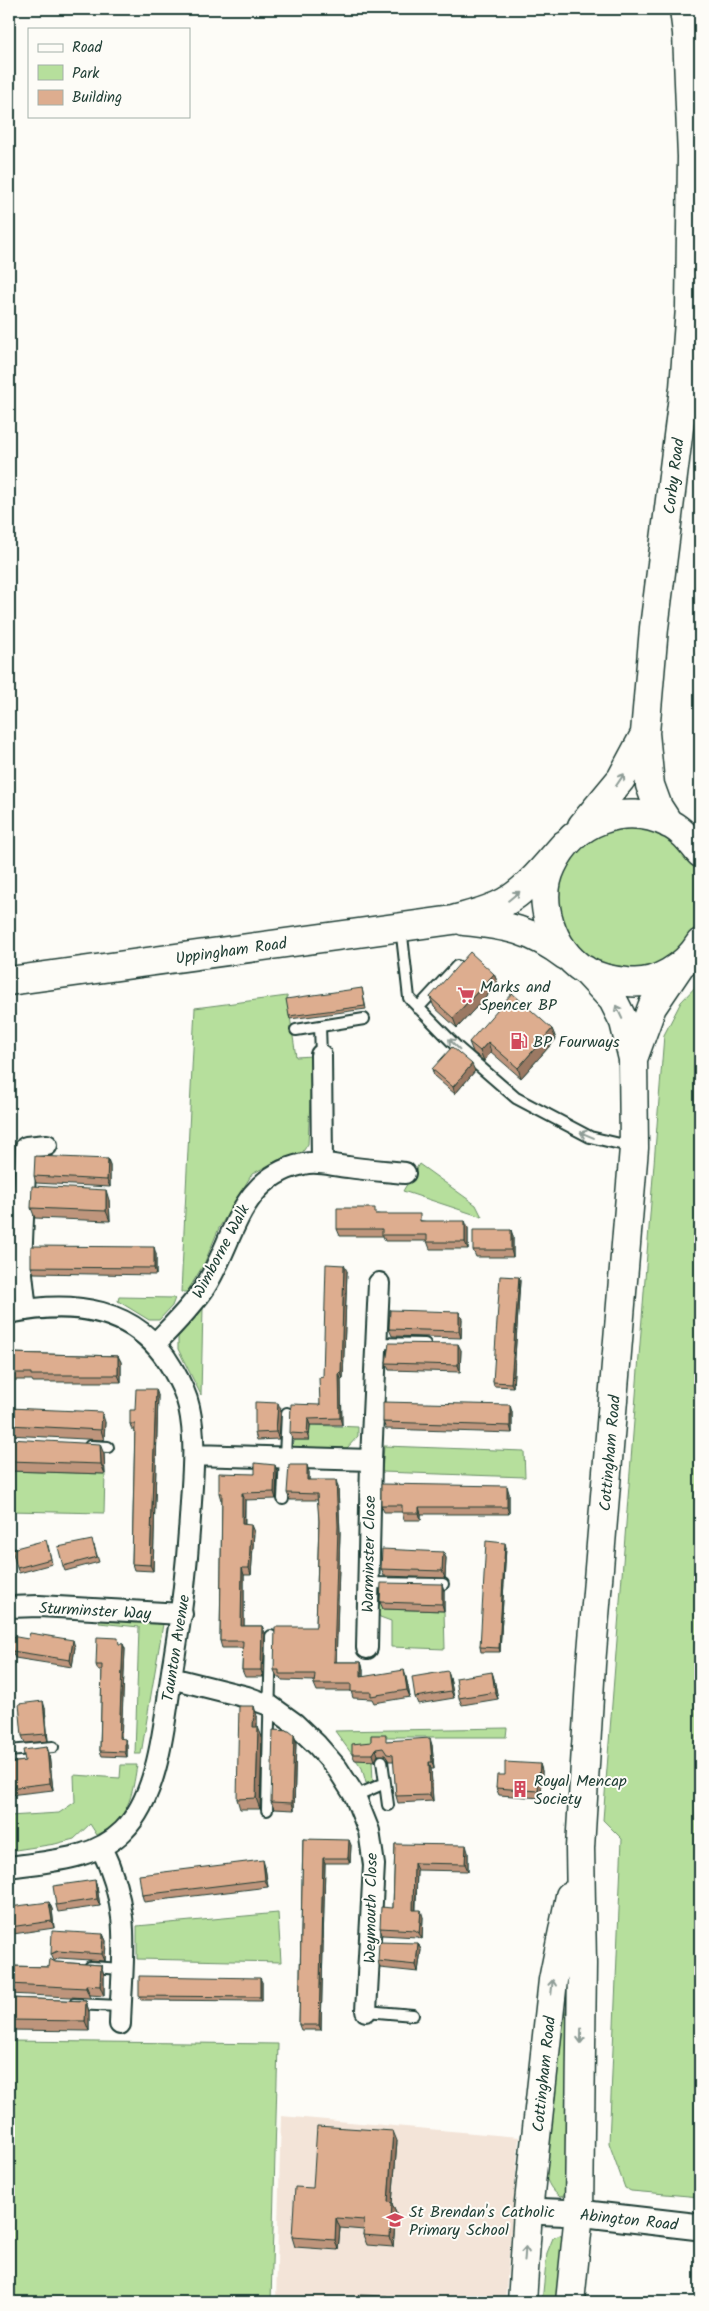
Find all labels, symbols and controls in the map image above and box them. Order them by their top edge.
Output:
legend [28,28,190,118]
text: Road [72,36,103,60]
text: Park [72,62,100,86]
text: Building [72,86,122,110]
street label: Corby Road [657,436,692,516]
one-way arrow [615,774,625,788]
one-way arrow [507,890,520,901]
street label: Uppingham Road [174,931,289,972]
place label: Marks and Spencer BP [480,975,557,1018]
supermarket icon: Marks and Spencer BP [456,985,476,1005]
one-way arrow [614,1005,624,1020]
place label: BP Fourways [533,1030,620,1055]
fuel station icon: BP Fourways [509,1031,529,1051]
one-way arrow [448,1038,460,1050]
one-way arrow [580,1129,595,1139]
street label: Wimborne Walk [186,1200,257,1303]
street label: Cottingham Road [593,1393,628,1512]
street label: Warminster Close [356,1495,383,1613]
street label: Taunton Avenue [156,1593,197,1703]
street label: Sturminster Way [38,1596,152,1627]
place label: Royal Mencap Society [534,1769,627,1812]
building icon: Royal Mencap Society [510,1779,530,1799]
street label: Weymouth Close [358,1852,385,1964]
one-way arrow [547,1980,557,1996]
street label: Cottingham Road [526,2014,563,2133]
one-way arrow [576,2028,586,2044]
place label: St Brendan's Catholic Primary School [409,2200,555,2243]
street label: Abington Road [579,2203,680,2238]
school or university icon: St Brendan's Catholic Primary School [385,2210,405,2230]
one-way arrow [521,2246,530,2262]

